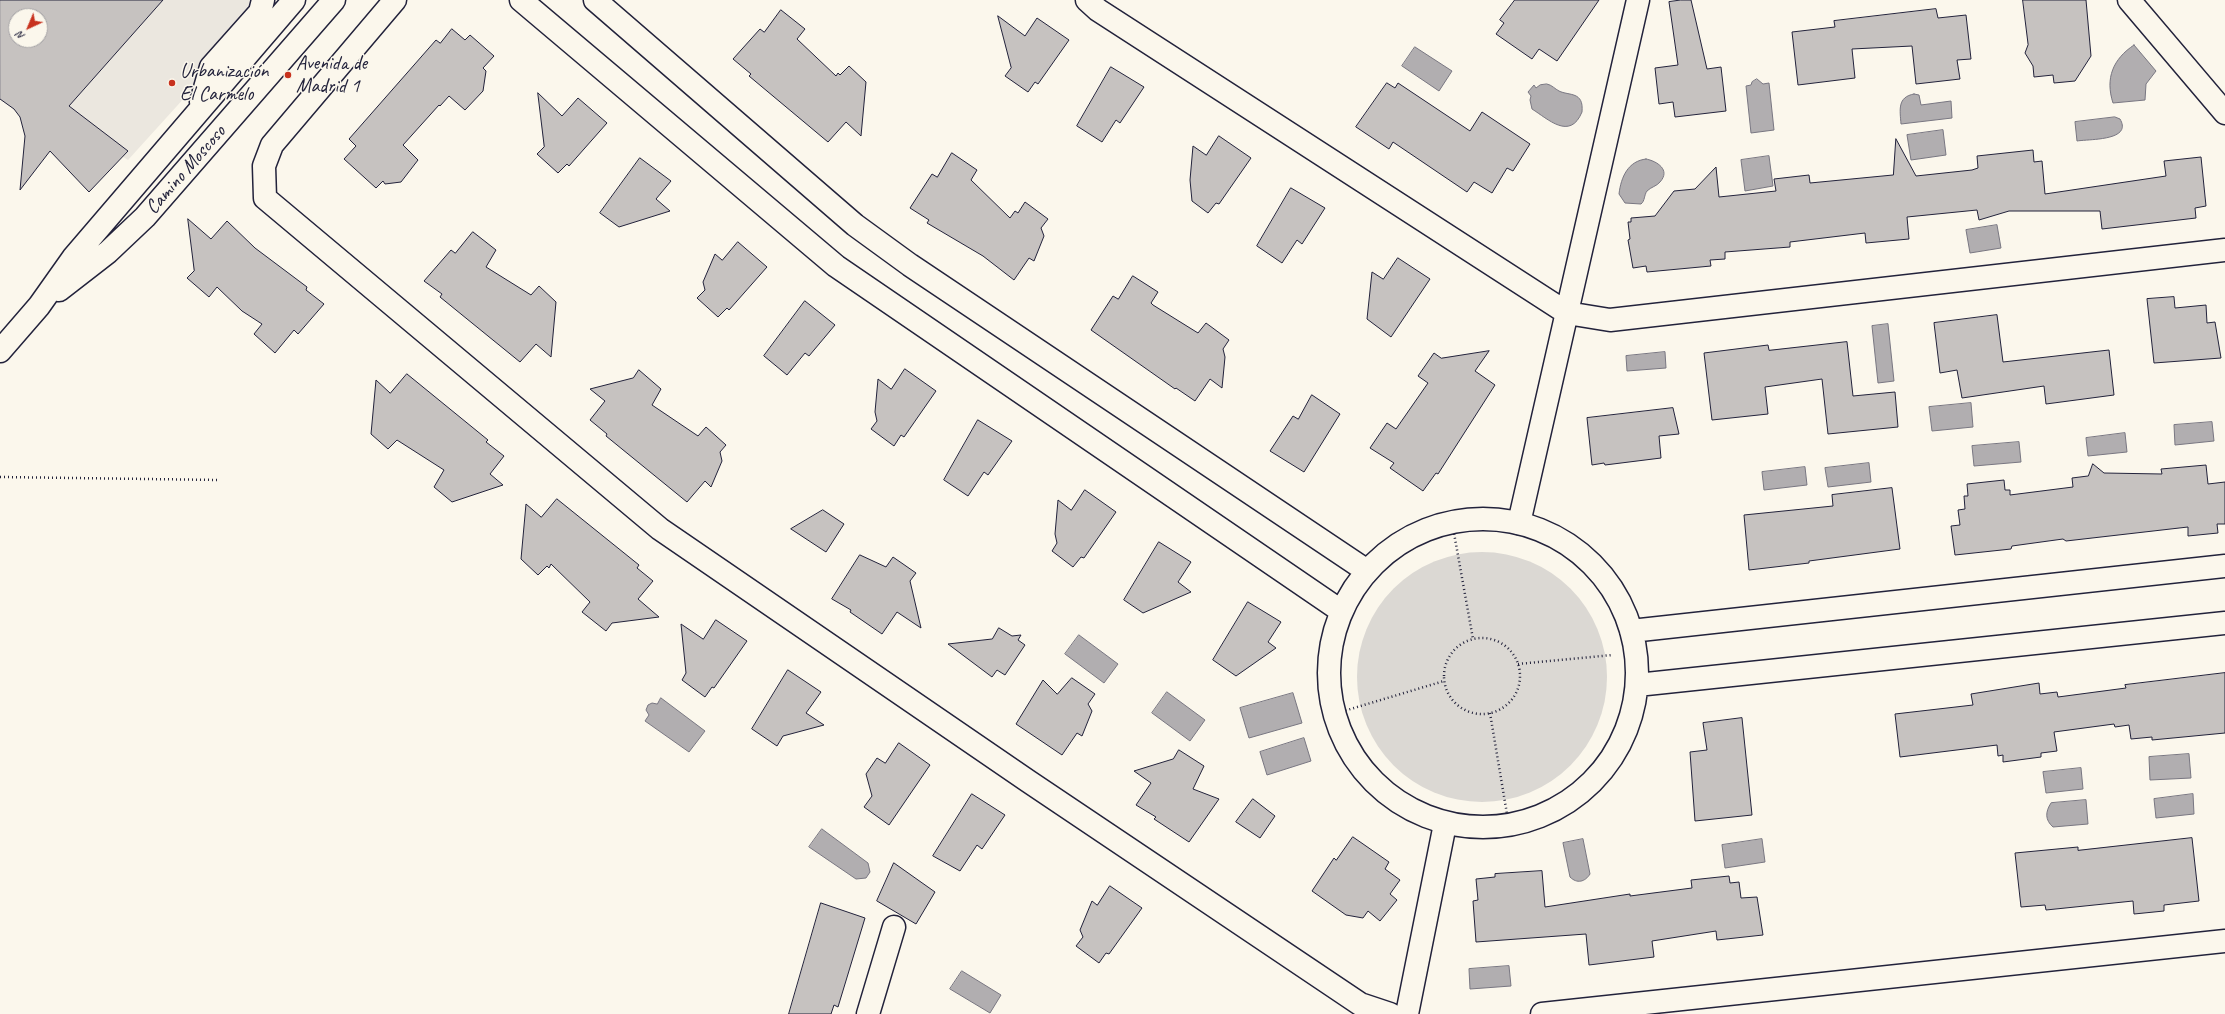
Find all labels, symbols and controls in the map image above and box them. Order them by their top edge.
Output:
north arrow [8,8,48,48]
text: N [13,29,28,43]
place label: Avenida de Madrid 1 [296,52,367,99]
place label: Urbanización El Carmelo [180,60,269,107]
marker: Avenida de Madrid 1 [283,70,293,80]
marker: Urbanización El Carmelo [167,78,177,88]
street label: Camino Moscoso [141,121,231,219]

